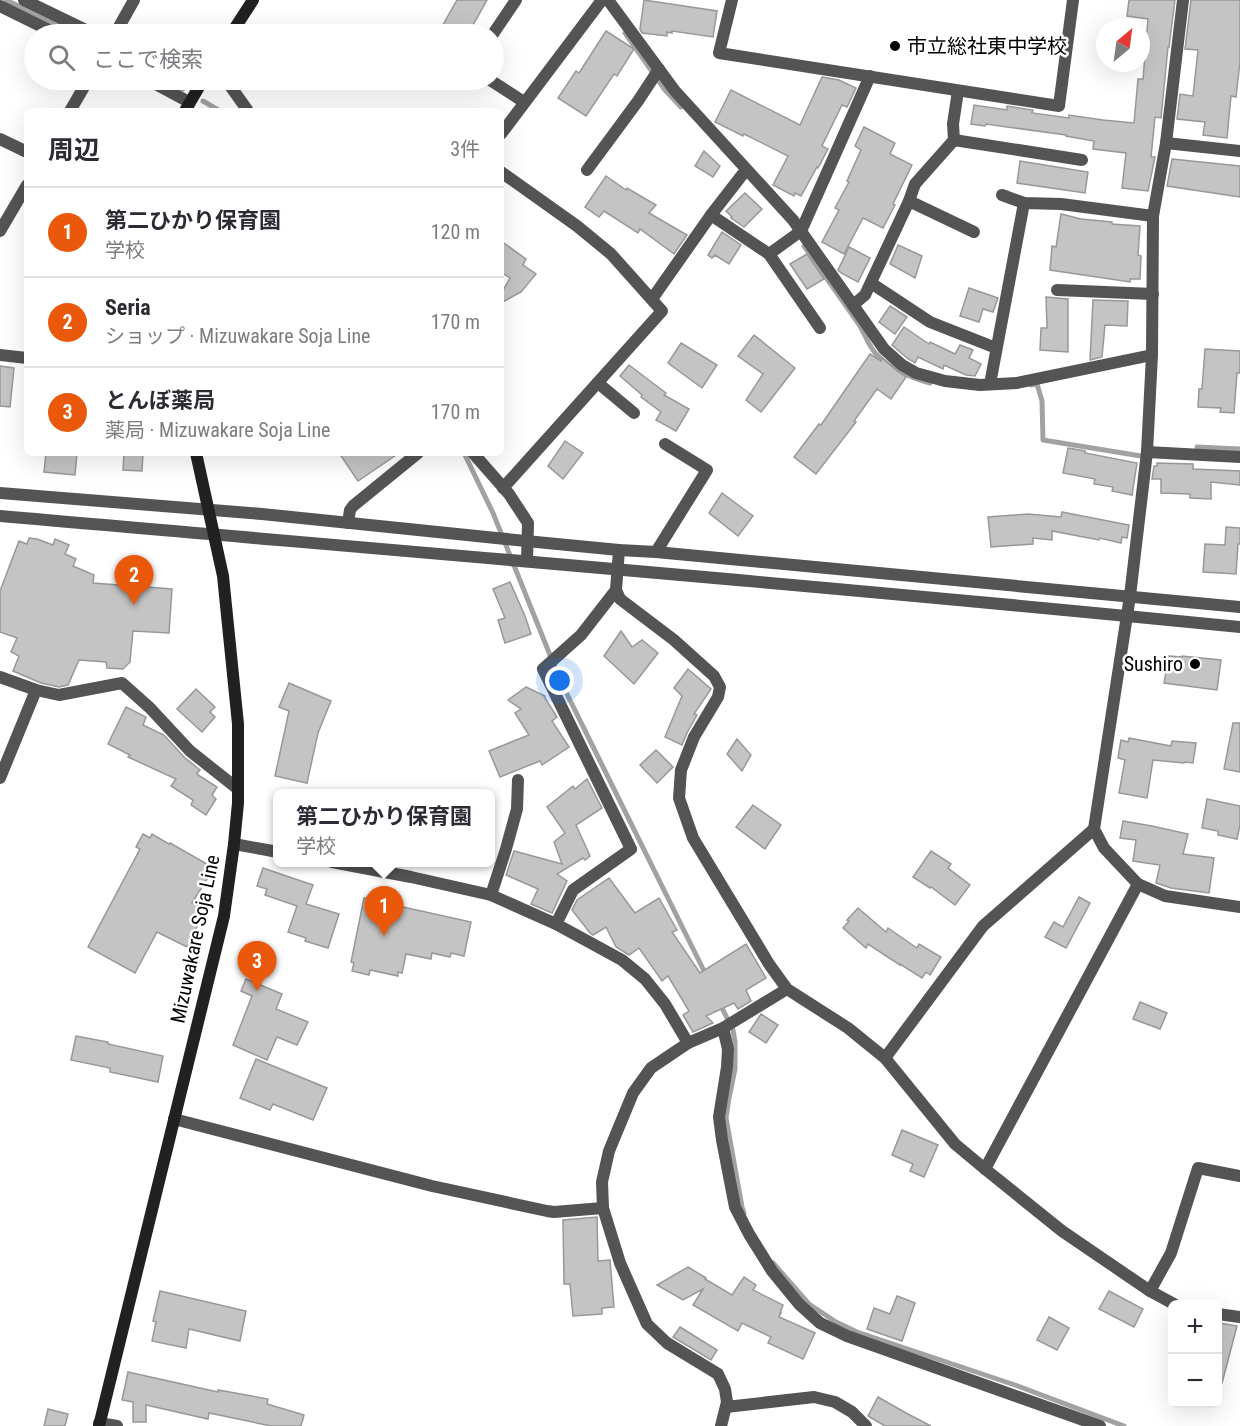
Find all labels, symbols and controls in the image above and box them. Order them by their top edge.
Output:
north arrow [1096,18,1150,72]
search box [24,24,504,90]
place label: 市立総社東中学校 [907,34,1067,58]
marker: 市立総社東中学校 [888,39,902,53]
icon: search [45,41,78,74]
text: ここで検索 [93,47,203,72]
text: 周辺 [48,135,100,165]
text: 3件 [450,137,480,161]
text: 第二ひかり保育園 [105,208,281,233]
text: 1 [62,220,73,244]
text: 120 m [431,220,480,244]
text: 学校 [105,238,145,262]
text: Seria [105,295,151,320]
text: 2 [62,310,73,334]
text: 170 m [431,310,480,334]
text: ショップ · Mizuwakare Soja Line [105,324,370,348]
text: とんぼ薬局 [105,388,215,413]
text: 3 [62,400,73,424]
text: 170 m [431,400,480,424]
text: 薬局 · Mizuwakare Soja Line [105,418,330,442]
pin: 2 [114,556,154,605]
place label: Sushiro [1124,652,1183,676]
marker: Sushiro [1188,657,1202,671]
your location [545,666,574,695]
popup [273,789,495,867]
text: 第二ひかり保育園 [296,804,472,829]
text: 学校 [296,834,336,858]
street label: Mizuwakare Soja Line [165,853,225,1025]
pin: 1 [364,886,404,936]
pin: 3 [238,942,276,991]
map controls [1168,1300,1222,1408]
button: + [1168,1300,1222,1354]
button: − [1168,1354,1222,1408]

